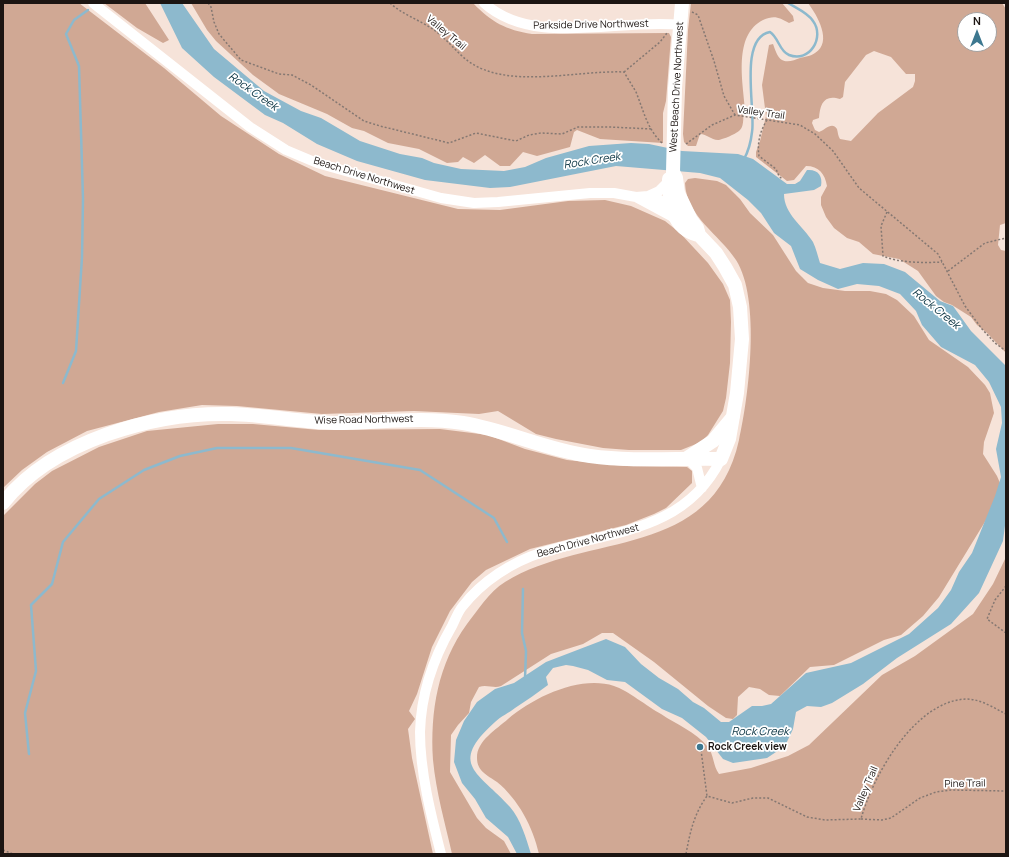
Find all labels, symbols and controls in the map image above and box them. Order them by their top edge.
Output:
north arrow [957,12,997,52]
street label: Valley Trail [424,13,468,53]
text: N [973,13,981,28]
street label: Parkside Drive Northwest [533,18,649,32]
street label: West Beach Drive Northwest [668,21,686,153]
water label: Rock Creek [226,70,280,114]
street label: Valley Trail [736,104,786,122]
water label: Rock Creek [563,150,621,172]
street label: Beach Drive Northwest [312,155,416,197]
water label: Rock Creek [910,286,962,332]
street label: Wise Road Northwest [314,413,414,427]
street label: Beach Drive Northwest [536,522,640,560]
water label: Rock Creek [731,725,789,739]
place label: Rock Creek view [708,741,787,753]
marker: Rock Creek view [695,742,705,752]
street label: Valley Trail [851,765,881,813]
street label: Pine Trail [944,778,986,790]

